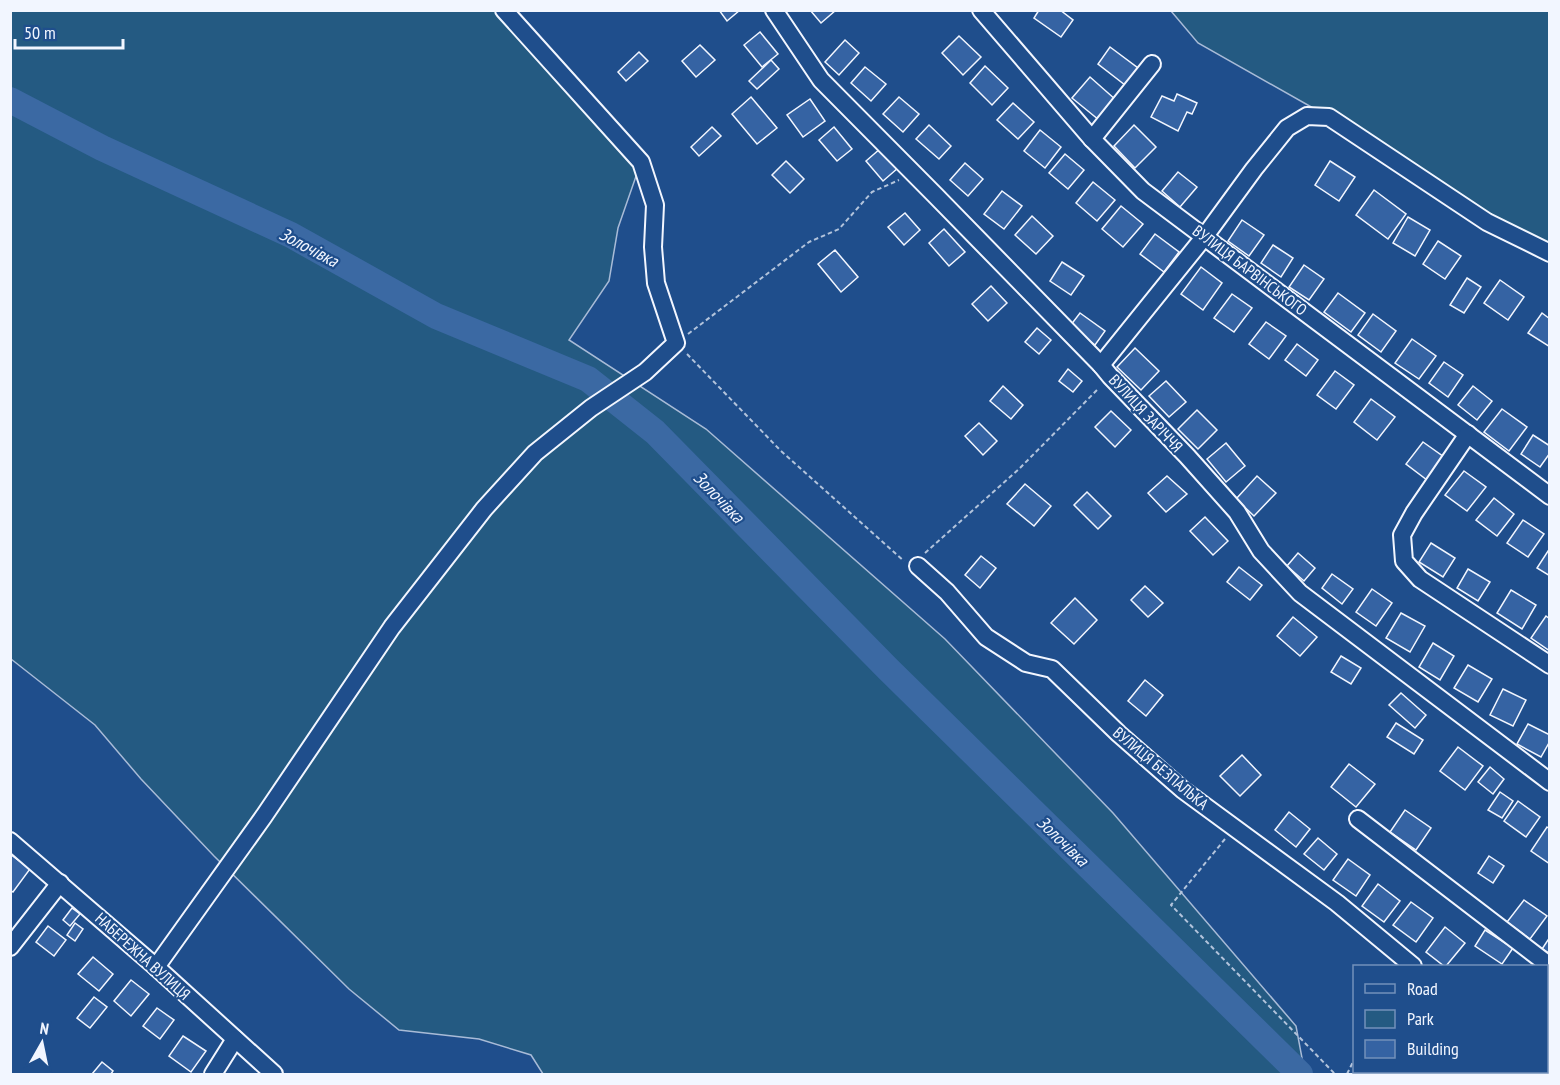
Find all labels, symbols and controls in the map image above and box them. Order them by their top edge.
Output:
scale bar [15,12,123,50]
text: 50 m [24,21,56,44]
street label: ВУЛИЦЯ БАРВІНСЬКОГО [1189,221,1311,320]
water label: Золочівка [276,222,343,272]
street label: ВУЛИЦЯ ЗАРІЧЧЯ [1105,370,1187,456]
water label: Золочівка [689,466,750,528]
street label: ВУЛИЦЯ БЕЗПАЛЬКА [1109,722,1213,814]
water label: Золочівка [1032,811,1094,872]
street label: НАБЕРЕЖНА ВУЛИЦЯ [91,908,195,1004]
legend [1353,965,1548,1073]
text: Road [1407,977,1438,1000]
text: Park [1407,1007,1434,1030]
north arrow [12,1013,72,1073]
text: N [39,1018,50,1039]
text: Building [1407,1037,1459,1060]

